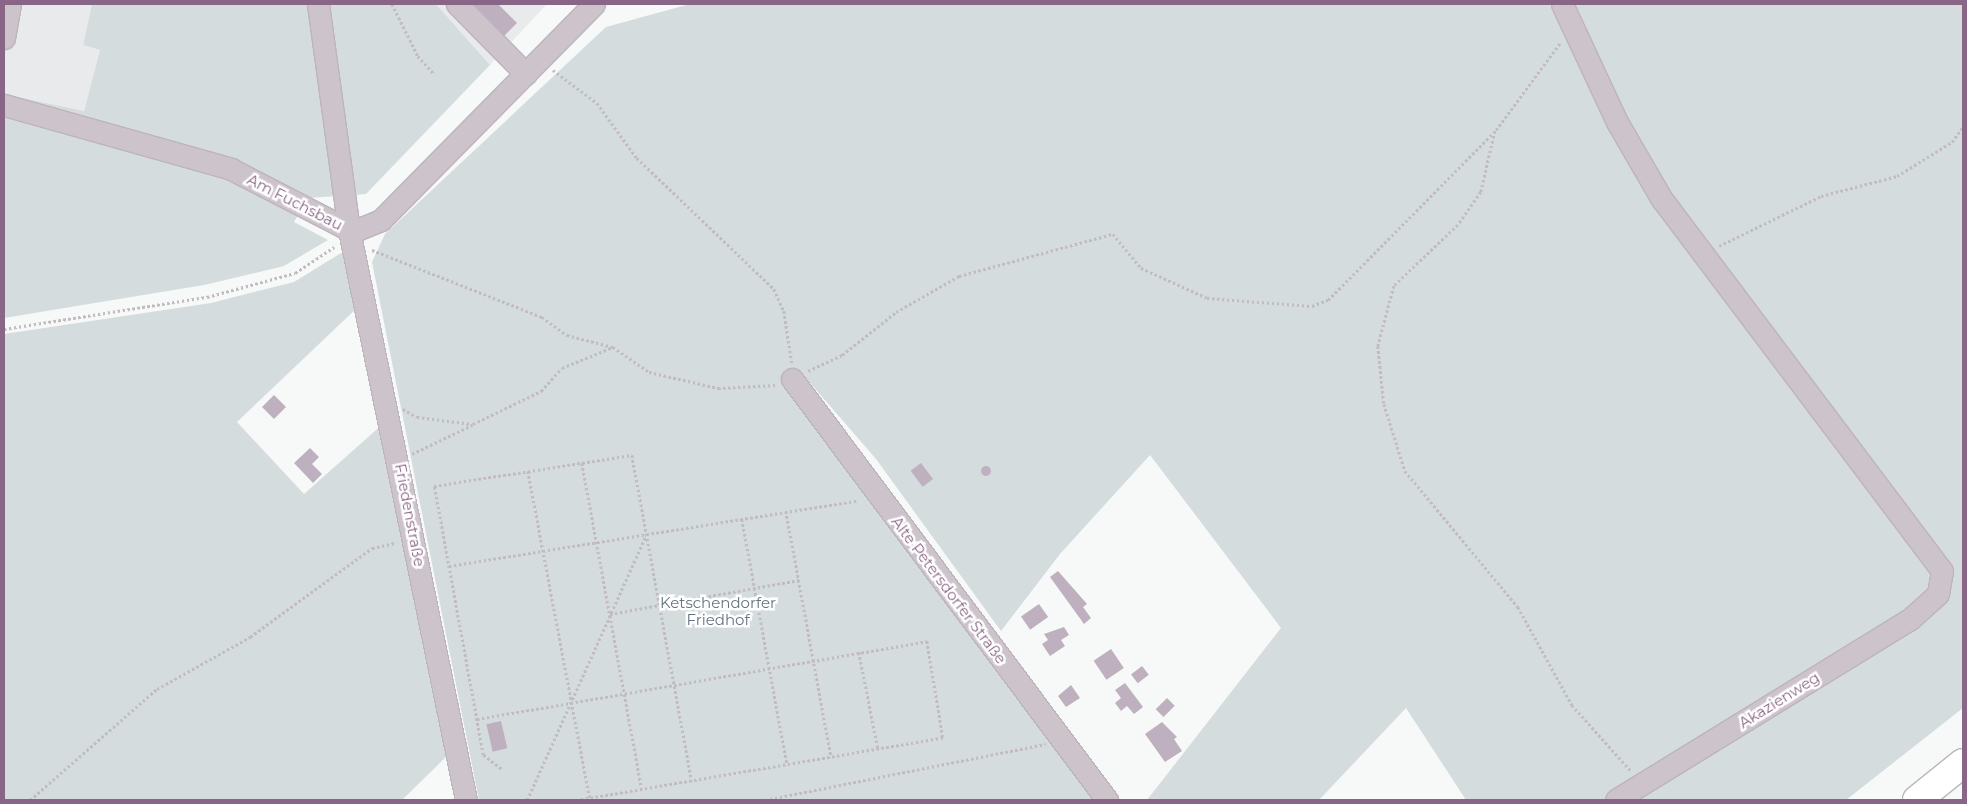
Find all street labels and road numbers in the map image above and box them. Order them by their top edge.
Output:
street label: Am Fuchsbau [244,170,346,234]
street label: Friedenstraße [391,462,429,568]
street label: Alte Petersdorfer Straße [888,513,1010,667]
street label: Akazienweg [1735,668,1823,732]

